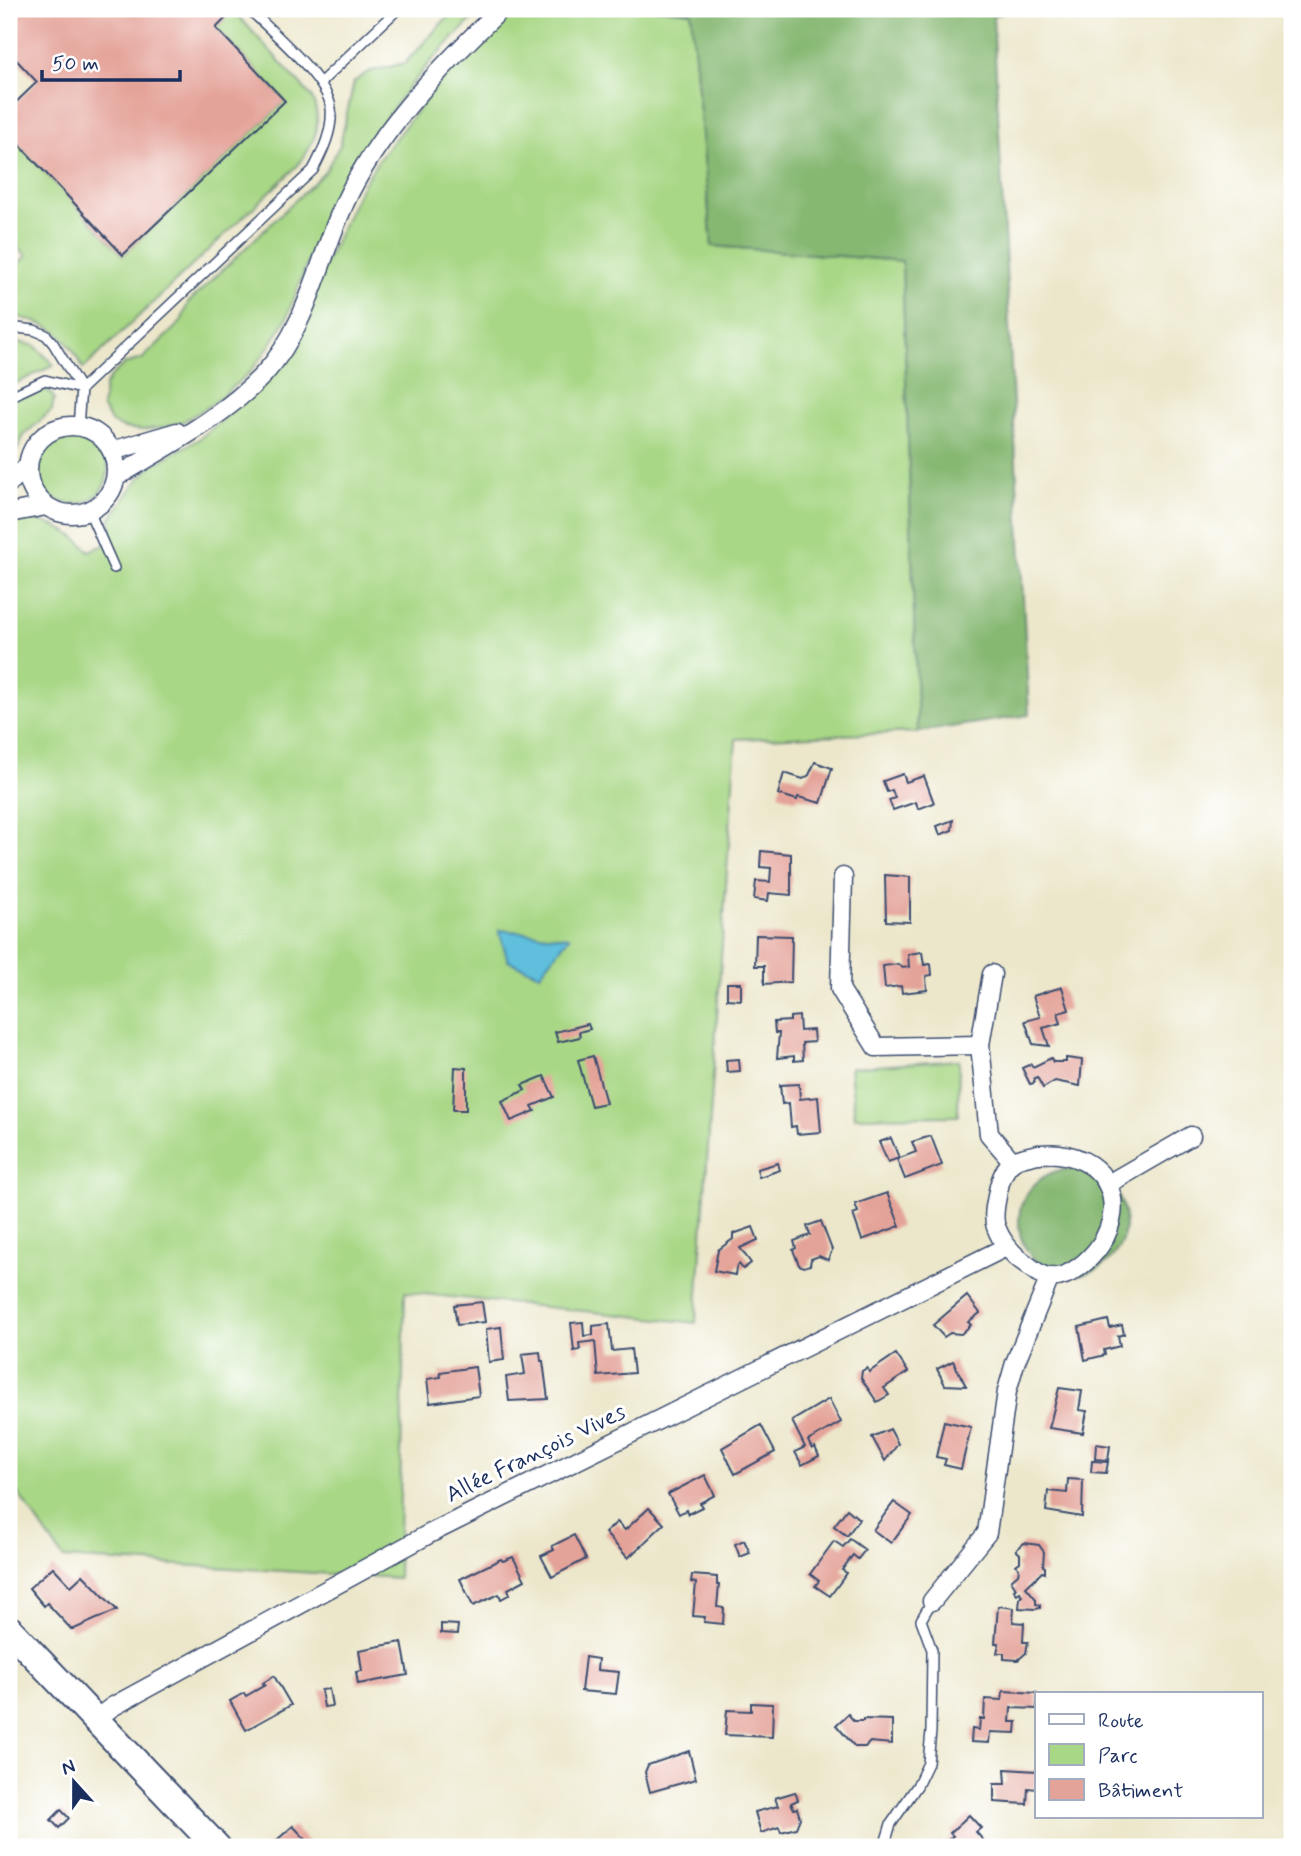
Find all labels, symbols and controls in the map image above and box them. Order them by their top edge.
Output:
scale bar [42,38,180,82]
text: 50 m [52,50,99,78]
street label: Allée François Vives [441,1398,631,1510]
legend [1035,1692,1262,1818]
text: Route [1098,1707,1144,1735]
text: Parc [1098,1742,1138,1770]
north arrow [38,1748,108,1818]
text: N [58,1754,79,1781]
text: Bâtiment [1098,1777,1183,1805]

